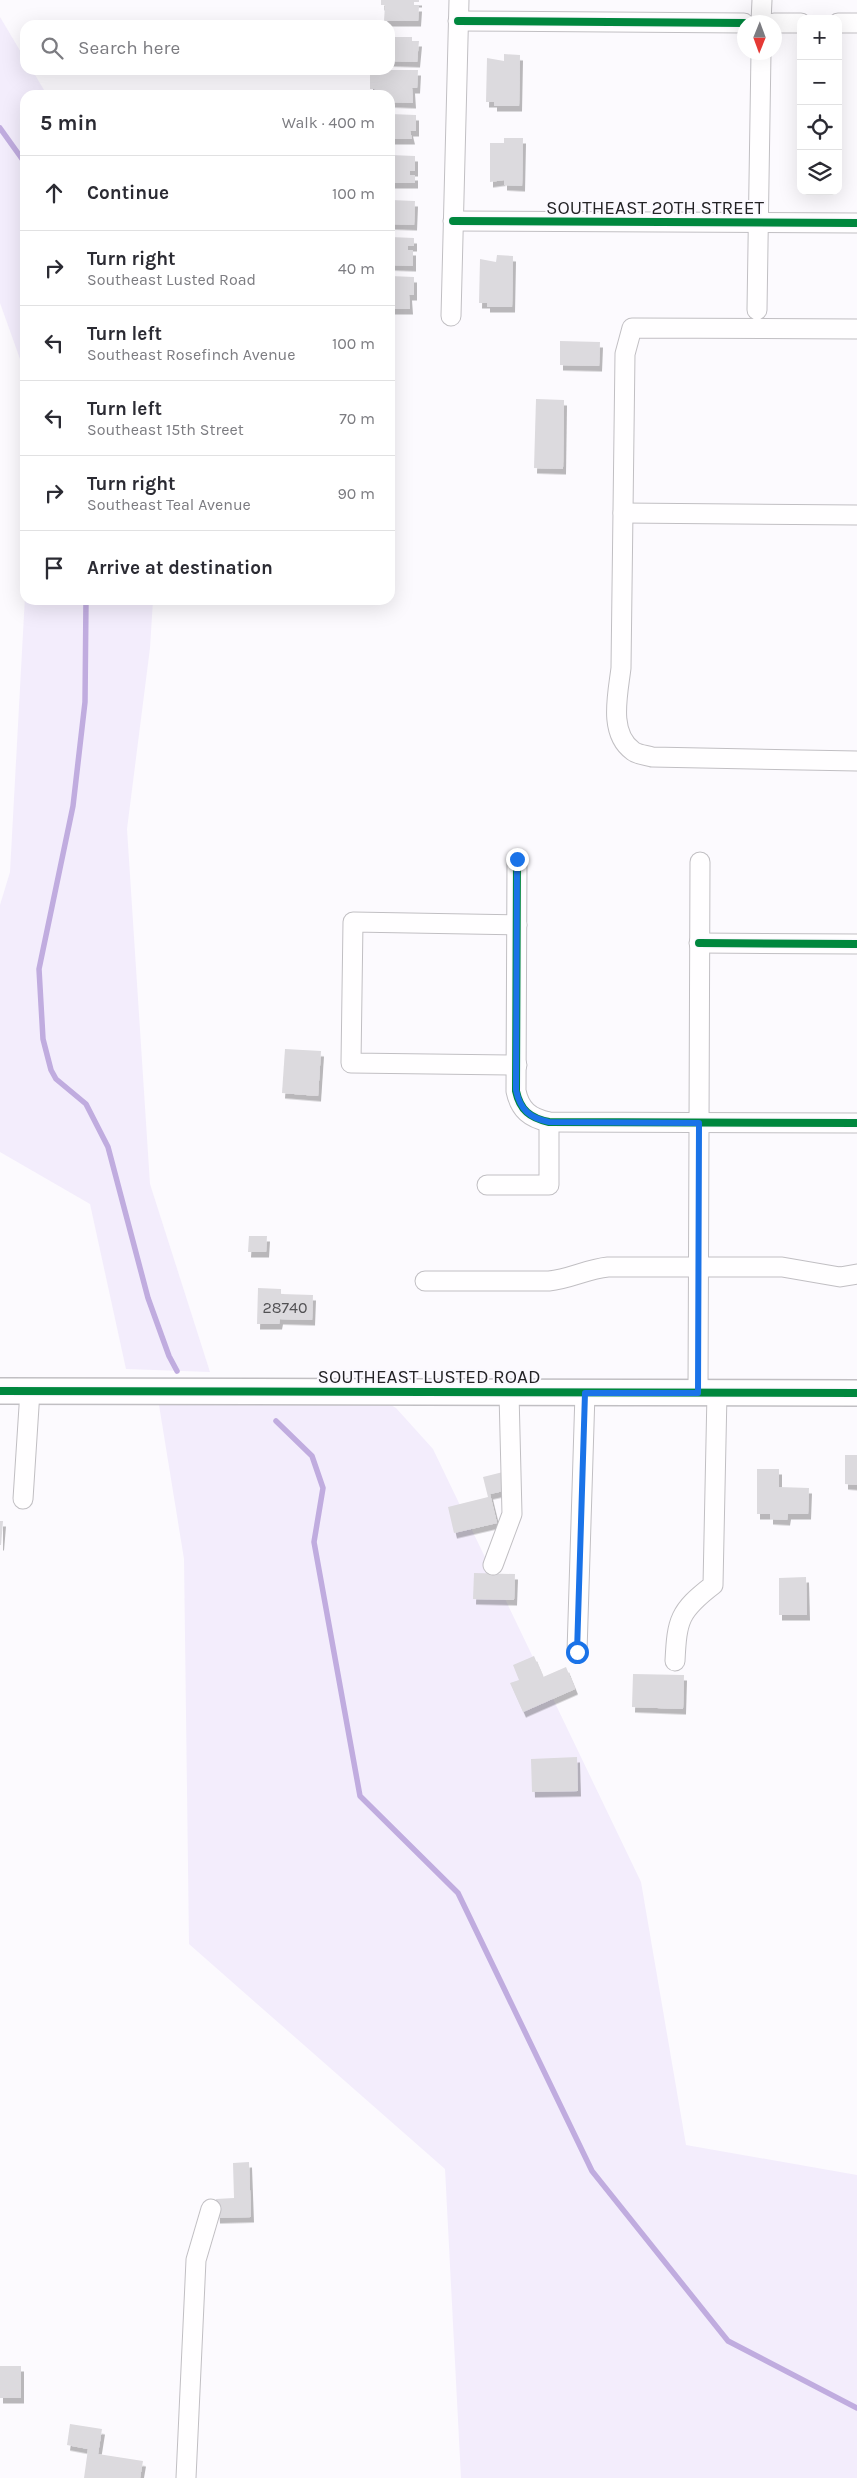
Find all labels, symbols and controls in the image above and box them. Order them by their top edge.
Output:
north arrow [737,15,782,60]
map controls [797,15,842,195]
button: + [797,15,842,60]
search box [20,20,395,75]
icon: search [38,34,66,62]
text: Search here [78,37,180,59]
button: − [797,60,842,105]
button: locate [797,105,842,150]
text: 5 min [40,111,97,135]
text: Walk · 400 m [282,113,375,132]
button: layers [797,150,842,195]
icon: ahead [40,179,68,207]
text: Continue [87,182,169,204]
text: 100 m [332,184,375,203]
street label: SOUTHEAST 20TH STREET [546,197,764,219]
text: Turn right [87,248,176,270]
icon: right [40,254,68,282]
text: 40 m [338,259,375,278]
text: Southeast Lusted Road [87,270,256,289]
text: Turn left [87,323,162,345]
icon: left [40,329,68,357]
text: 100 m [332,334,375,353]
text: Southeast Rosefinch Avenue [87,345,295,364]
text: Turn left [87,398,162,420]
icon: left [40,404,68,432]
text: 70 m [339,409,375,428]
text: Southeast 15th Street [87,420,244,439]
text: Turn right [87,473,176,495]
icon: right [40,479,68,507]
text: 90 m [337,484,375,503]
text: Southeast Teal Avenue [87,495,251,514]
icon: arrive [40,554,68,582]
text: Arrive at destination [87,557,273,579]
route end [506,848,529,871]
house number: 28740 [262,1298,308,1317]
street label: SOUTHEAST LUSTED ROAD [318,1366,540,1388]
route start [566,1641,589,1664]

